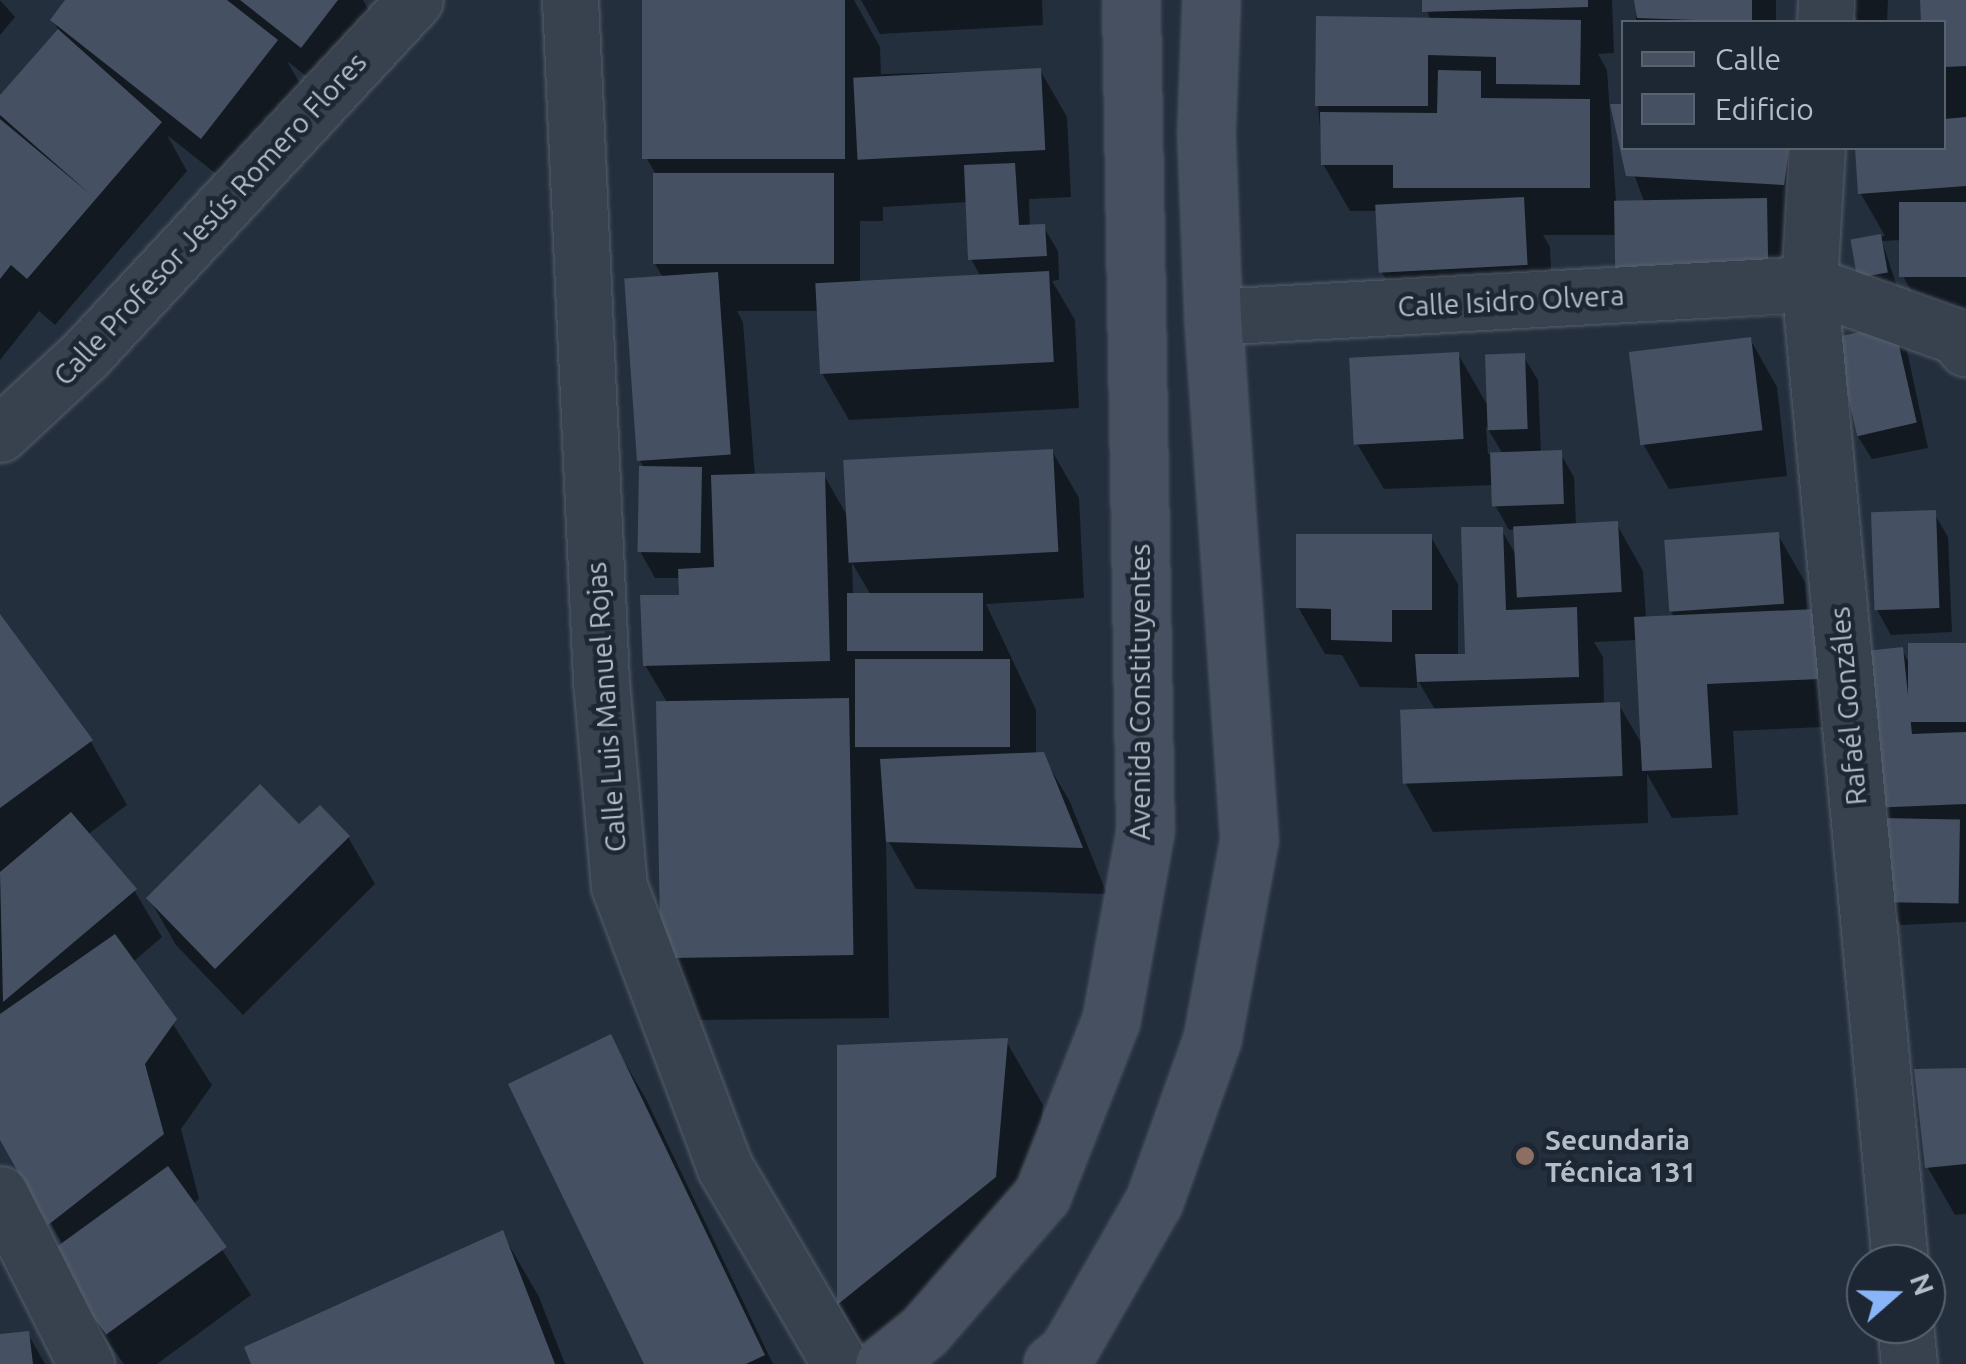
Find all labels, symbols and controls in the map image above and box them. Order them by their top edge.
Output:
legend [1621,20,1946,150]
text: Calle [1715,42,1781,76]
street label: Calle Profesor Jesús Romero Flores [47,46,373,392]
text: Edificio [1715,92,1814,126]
street label: Calle Isidro Olvera [1397,278,1625,324]
street label: Avenida Constituyentes [1123,544,1157,840]
street label: Calle Luis Manuel Rojas [579,561,633,853]
street label: Rafaél Gonzáles [1823,605,1873,807]
place label: Secundaria Técnica 131 [1545,1123,1696,1189]
marker: Secundaria Técnica 131 [1514,1145,1536,1167]
north arrow [1846,1244,1946,1344]
text: N [1905,1269,1941,1299]

